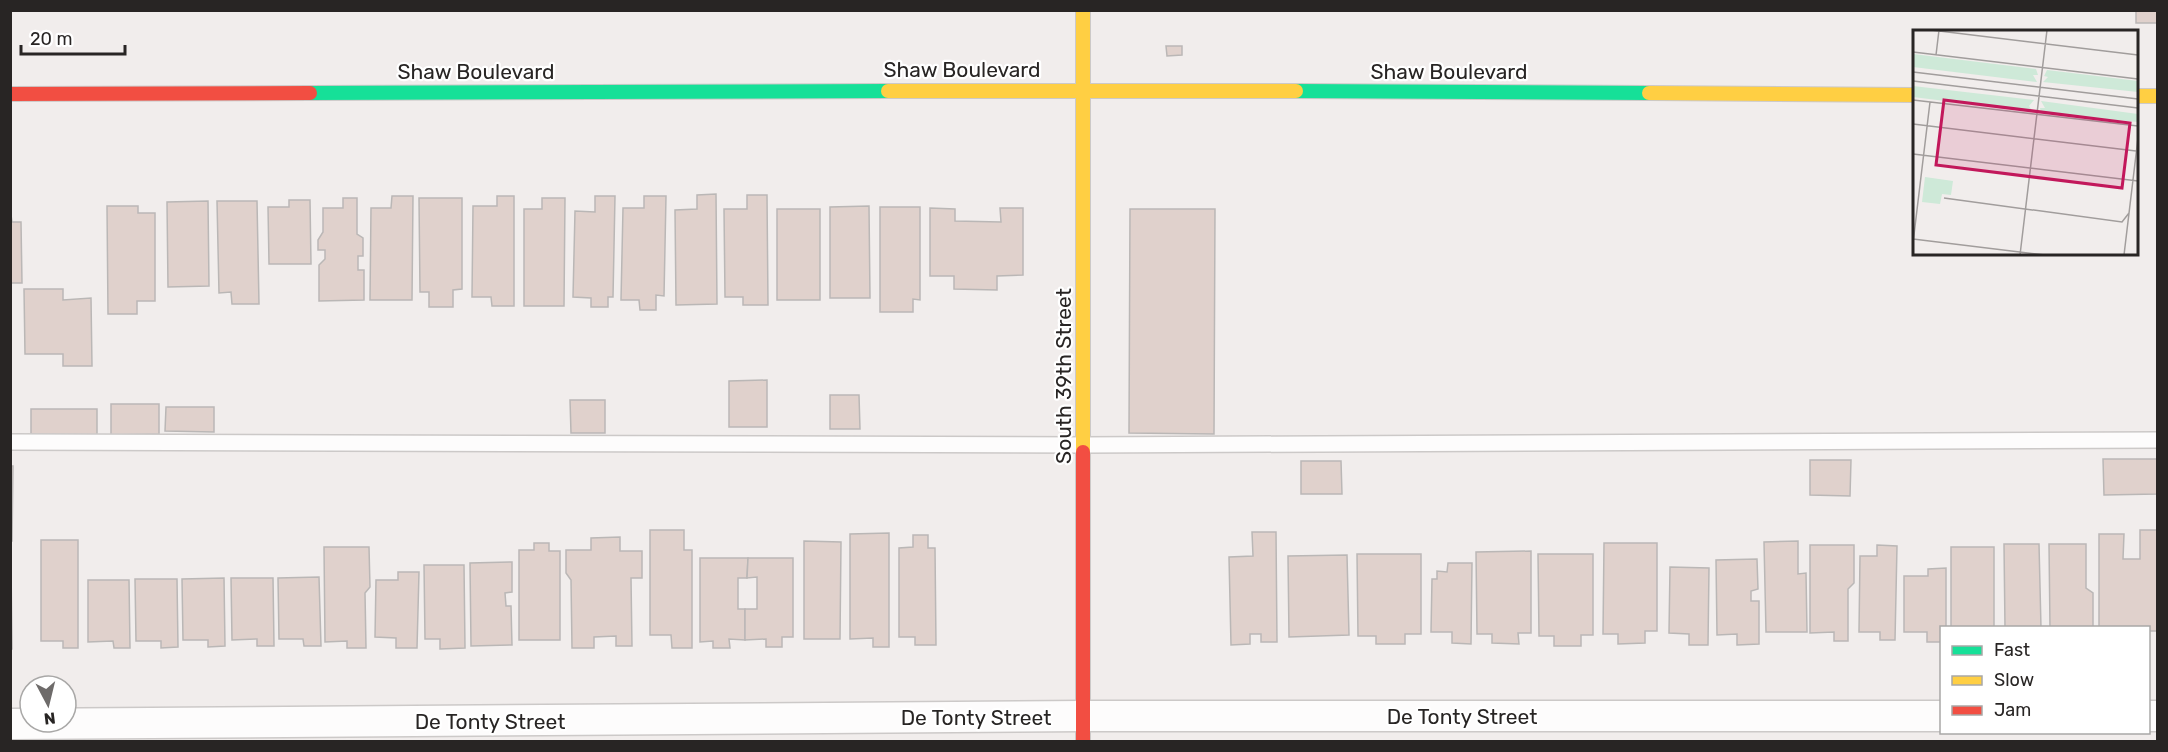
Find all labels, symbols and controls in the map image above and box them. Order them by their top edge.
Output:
scale bar [21,18,124,56]
text: 20 m [30,28,72,50]
inset map [1913,30,2138,255]
street label: Shaw Boulevard [883,57,1041,82]
street label: Shaw Boulevard [397,59,555,84]
street label: Shaw Boulevard [1370,59,1528,84]
street label: South 39th Street [1051,288,1076,464]
legend [1940,626,2150,734]
text: Fast [1994,639,2030,661]
text: Slow [1994,669,2034,691]
north arrow [18,674,78,734]
text: Jam [1994,699,2031,721]
street label: De Tonty Street [1387,704,1537,729]
street label: De Tonty Street [901,705,1051,730]
text: N [43,708,57,729]
street label: De Tonty Street [415,709,565,734]

